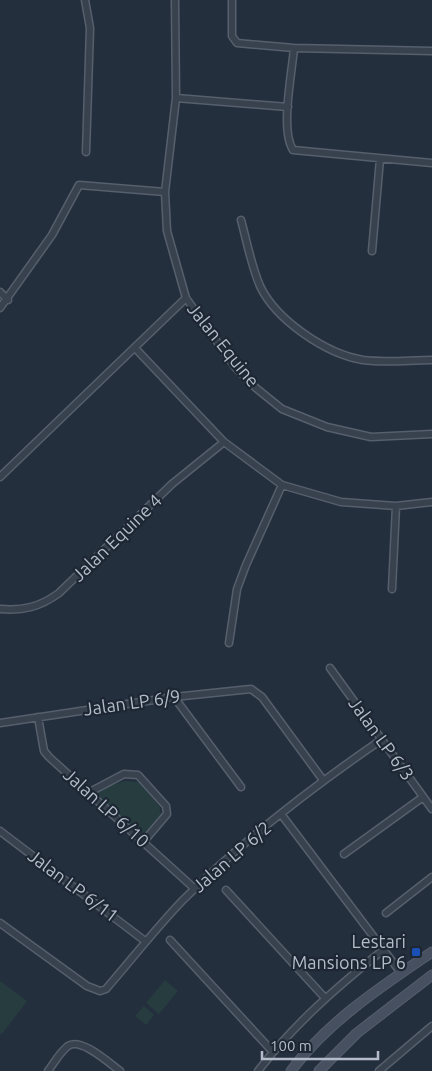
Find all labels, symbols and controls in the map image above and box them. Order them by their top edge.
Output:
street label: Jalan Equine [184,298,264,390]
street label: Jalan Equine 4 [68,490,165,585]
street label: Jalan LP 6/9 [82,685,182,719]
street label: Jalan LP 6/3 [345,693,419,784]
street label: Jalan LP 6/10 [60,764,153,851]
street label: Jalan LP 6/2 [188,817,275,896]
street label: Jalan LP 6/11 [25,845,123,926]
place label: Lestari Mansions LP 6 [292,931,406,972]
marker: Lestari Mansions LP 6 [410,946,422,958]
scale bar [262,1028,378,1060]
text: 100 m [270,1037,312,1054]

